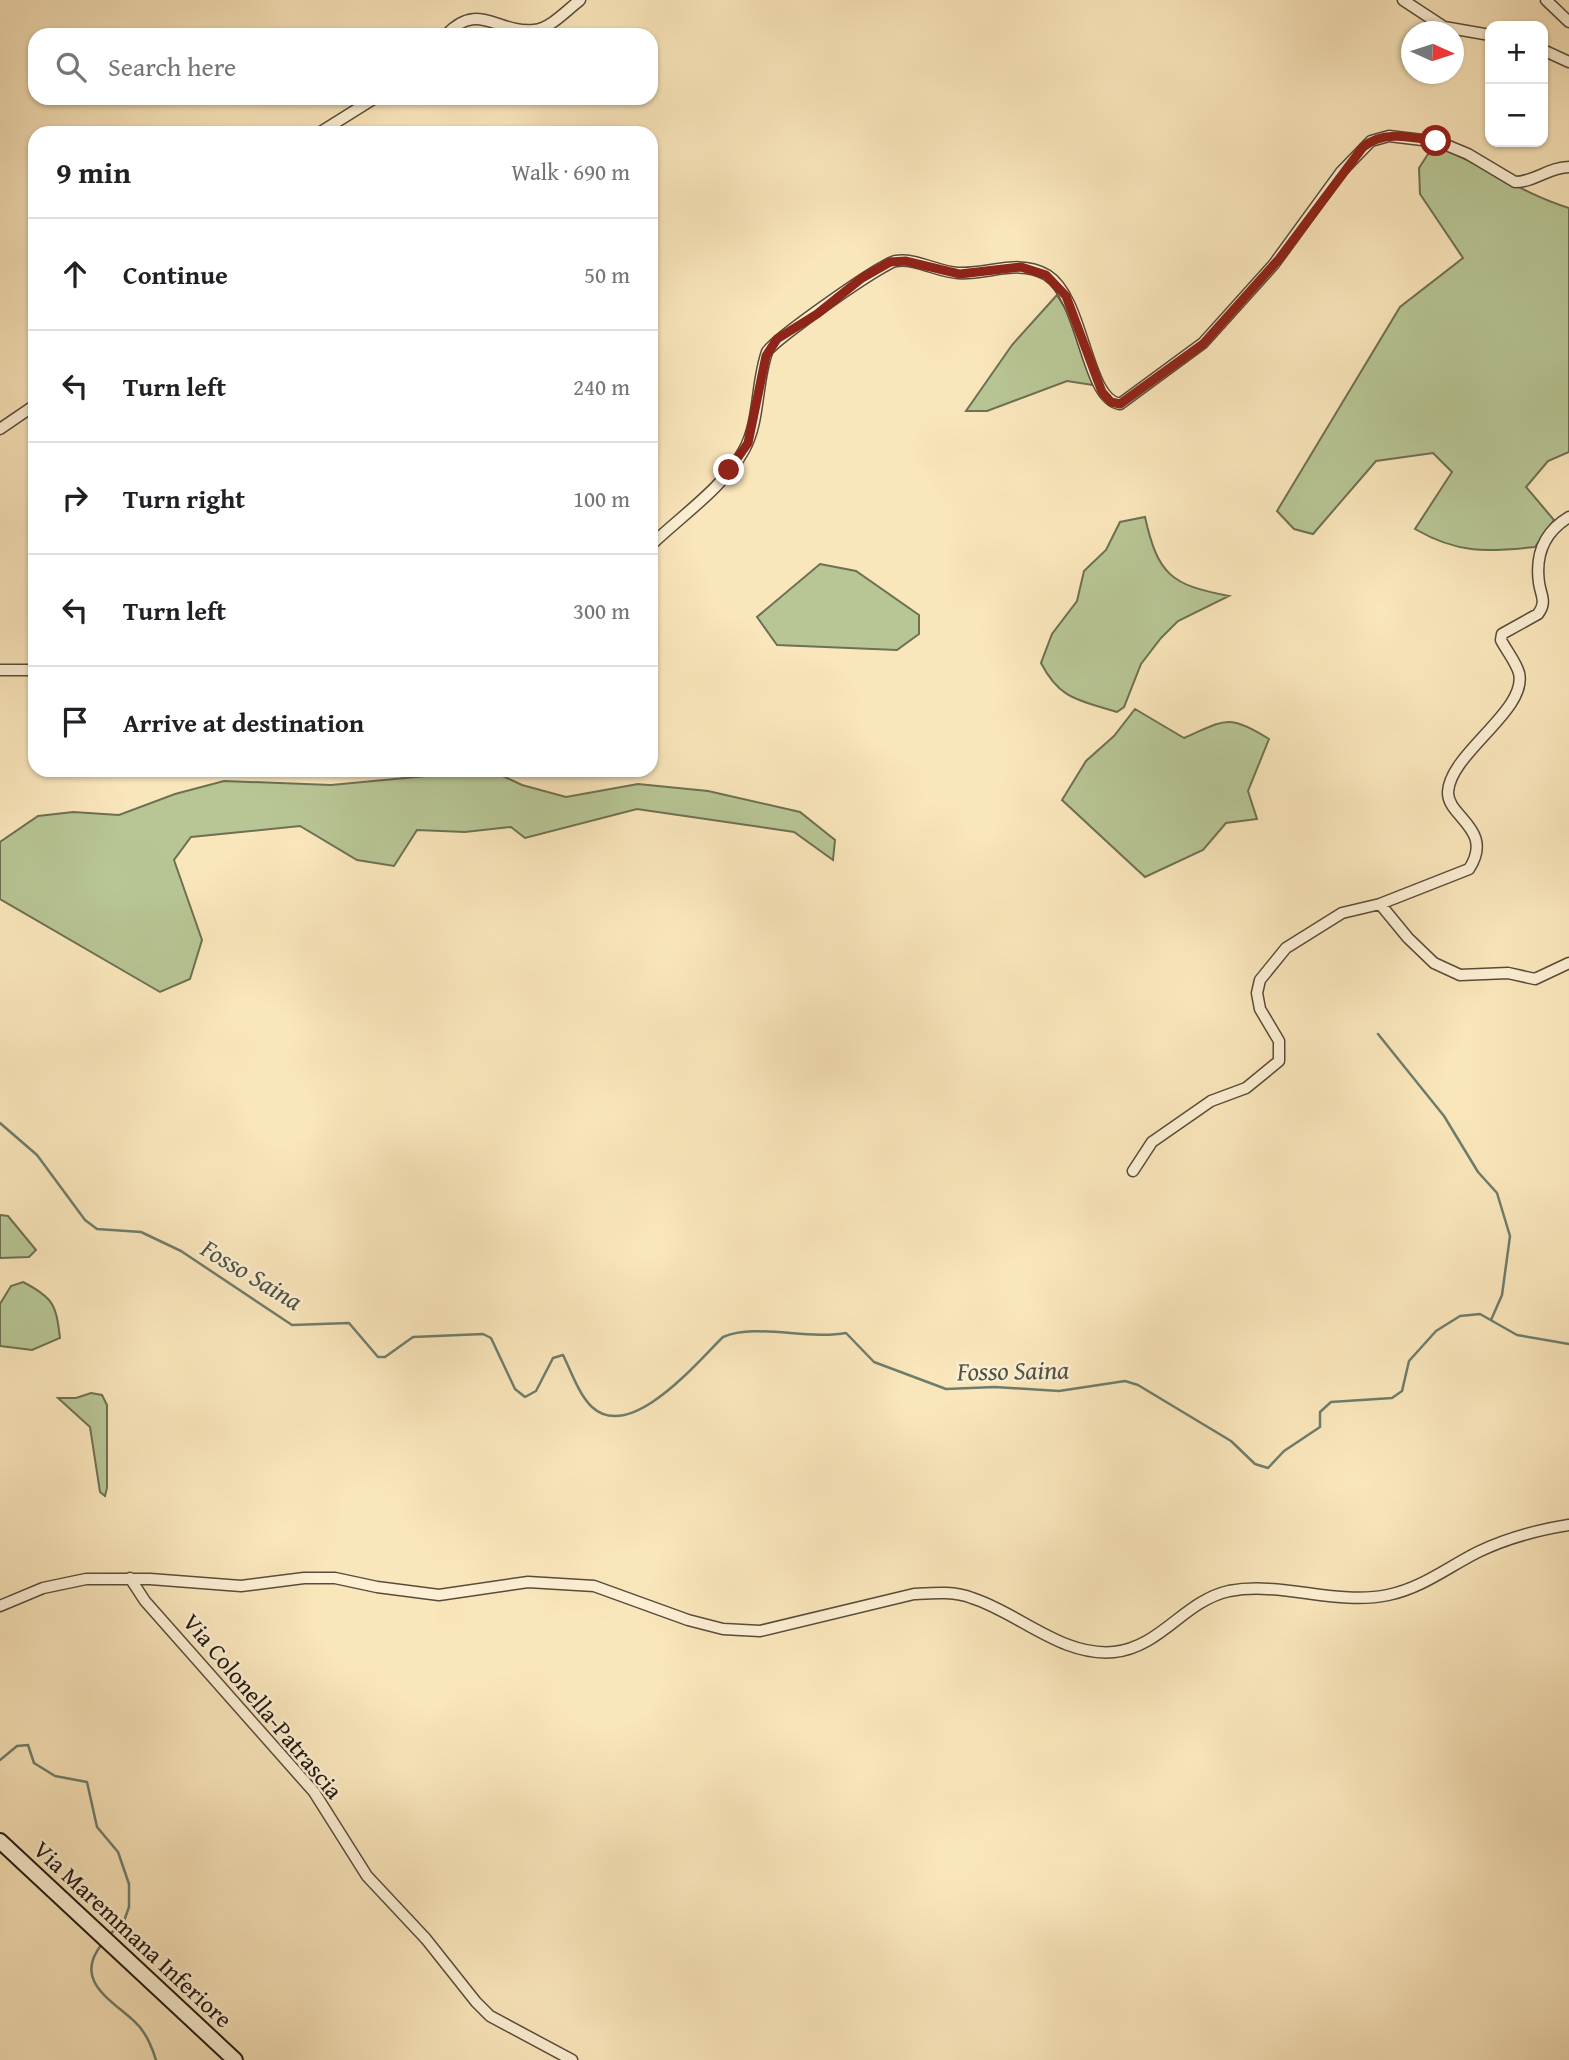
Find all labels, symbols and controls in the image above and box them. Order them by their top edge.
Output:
north arrow [1401,21,1464,84]
map controls [1485,21,1548,147]
button: + [1485,21,1548,84]
search box [28,28,658,105]
text: Search here [108,47,236,86]
icon: search [52,48,90,86]
button: − [1485,84,1548,147]
route start [1420,125,1451,156]
text: 9 min [56,150,131,194]
text: Walk · 690 m [511,155,630,188]
icon: ahead [56,255,94,293]
text: Continue [123,255,228,294]
text: 50 m [584,258,630,291]
icon: left [56,367,94,405]
text: Turn left [123,367,226,406]
text: 240 m [573,370,630,403]
route end [713,454,744,485]
icon: right [56,479,94,517]
text: Turn right [123,479,245,518]
text: 100 m [573,482,630,515]
icon: left [56,591,94,629]
text: Turn left [123,591,226,630]
text: 300 m [573,594,630,627]
icon: arrive [56,703,94,741]
text: Arrive at destination [123,703,364,742]
water label: Fosso Saina [193,1228,310,1320]
water label: Fosso Saina [955,1350,1070,1390]
street label: Via Colonella-Patrascia [175,1605,352,1807]
street label: Via Maremmana Inferiore [26,1832,240,2036]

